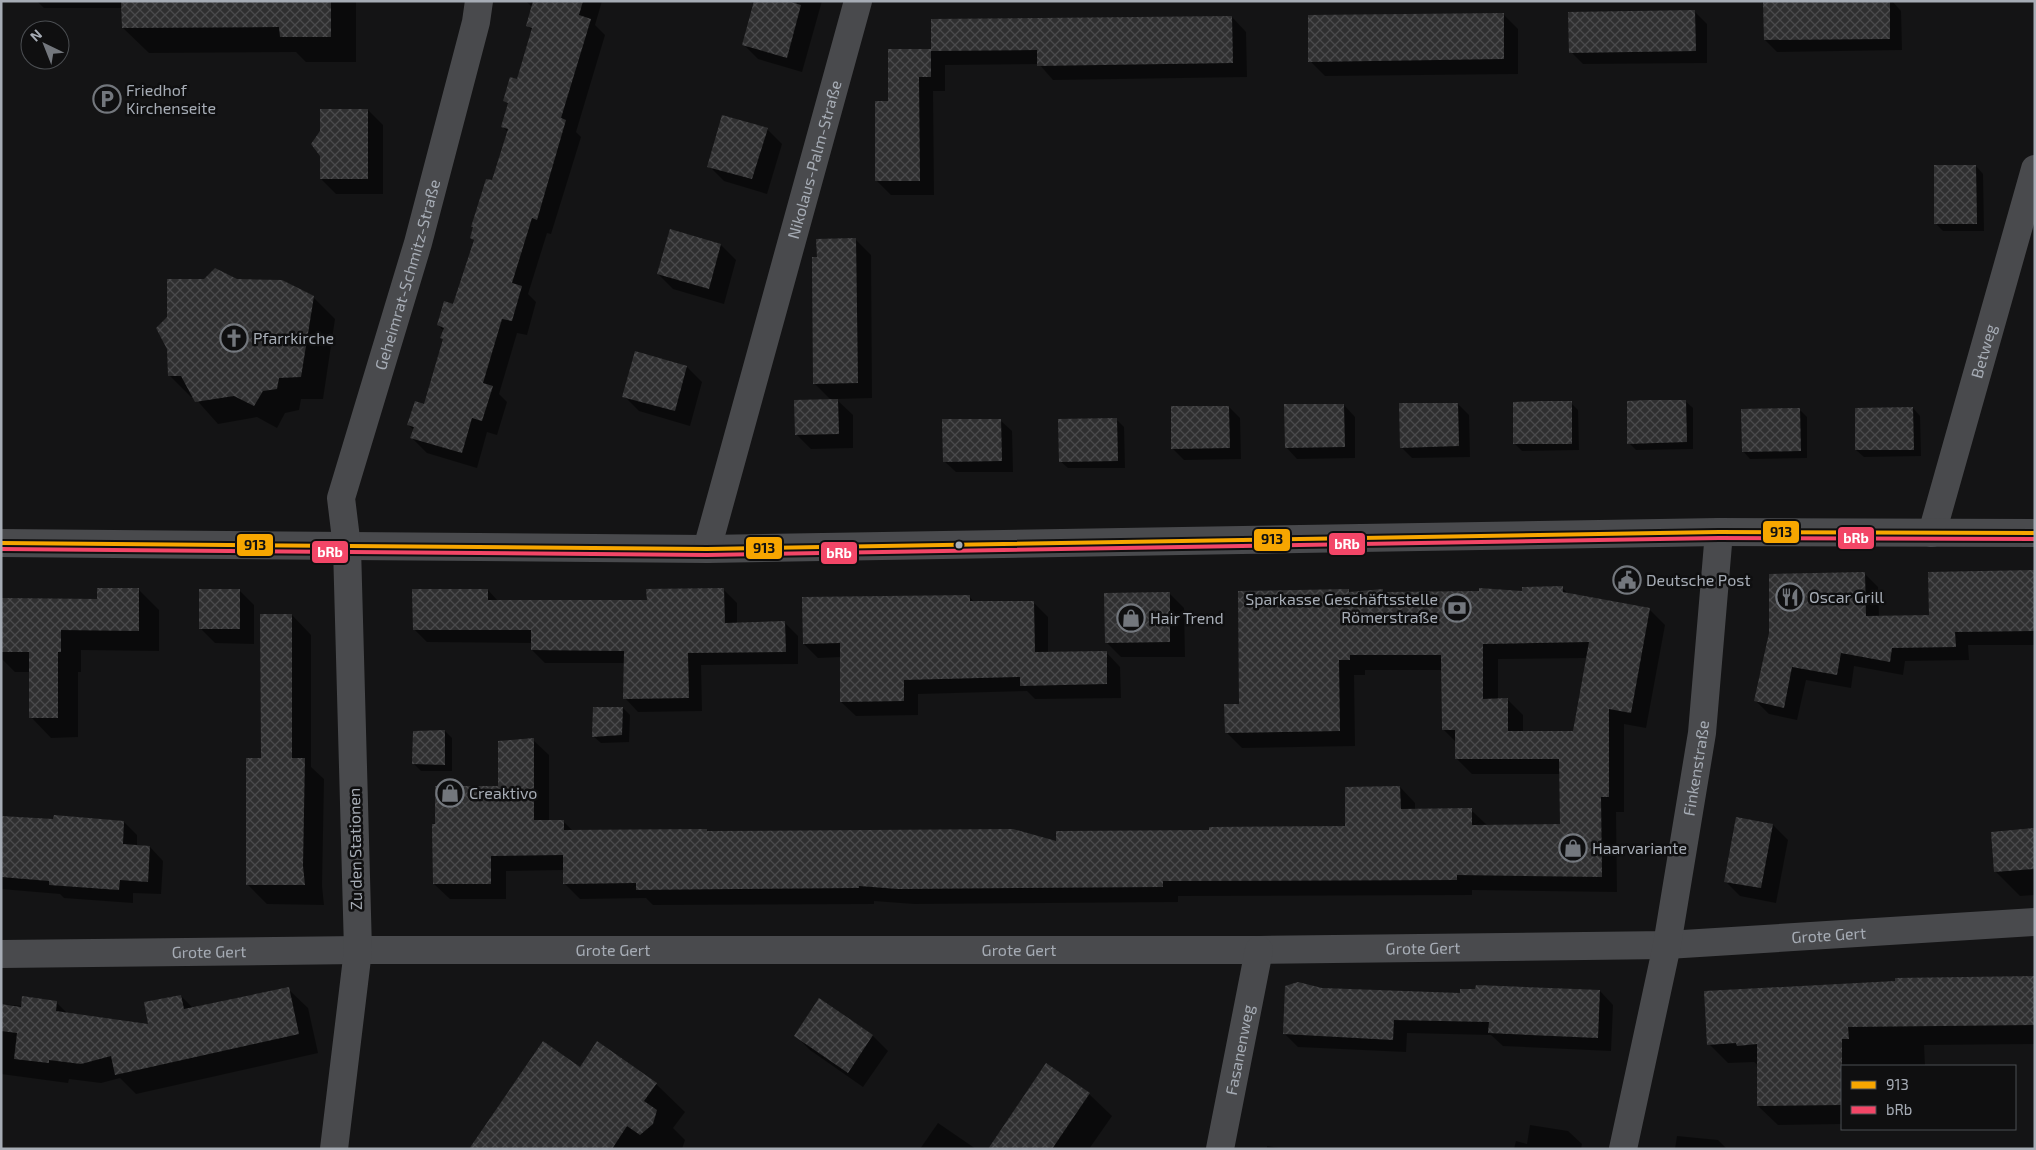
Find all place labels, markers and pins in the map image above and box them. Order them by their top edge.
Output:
place label: Friedhof Kirchenseite [126,80,216,117]
parking icon: Friedhof Kirchenseite [92,84,122,114]
church icon: Pfarrkirche [219,323,249,353]
place label: Pfarrkirche [253,328,334,347]
unlabelled marker [954,540,964,550]
public building icon: Deutsche Post [1612,565,1642,595]
place label: Deutsche Post [1646,570,1751,589]
restaurant icon: Oscar Grill [1775,582,1805,612]
place label: Oscar Grill [1809,587,1884,606]
place label: Sparkasse Geschäftsstelle Römerstraße [1245,589,1438,626]
bank icon: Sparkasse Geschäftsstelle Römerstraße [1442,593,1472,623]
shop icon: Hair Trend [1116,603,1146,633]
place label: Hair Trend [1150,608,1224,627]
shop icon: Creaktivo [435,778,465,808]
place label: Creaktivo [469,783,537,802]
shop icon: Haarvariante [1558,833,1588,863]
place label: Haarvariante [1592,838,1687,857]

